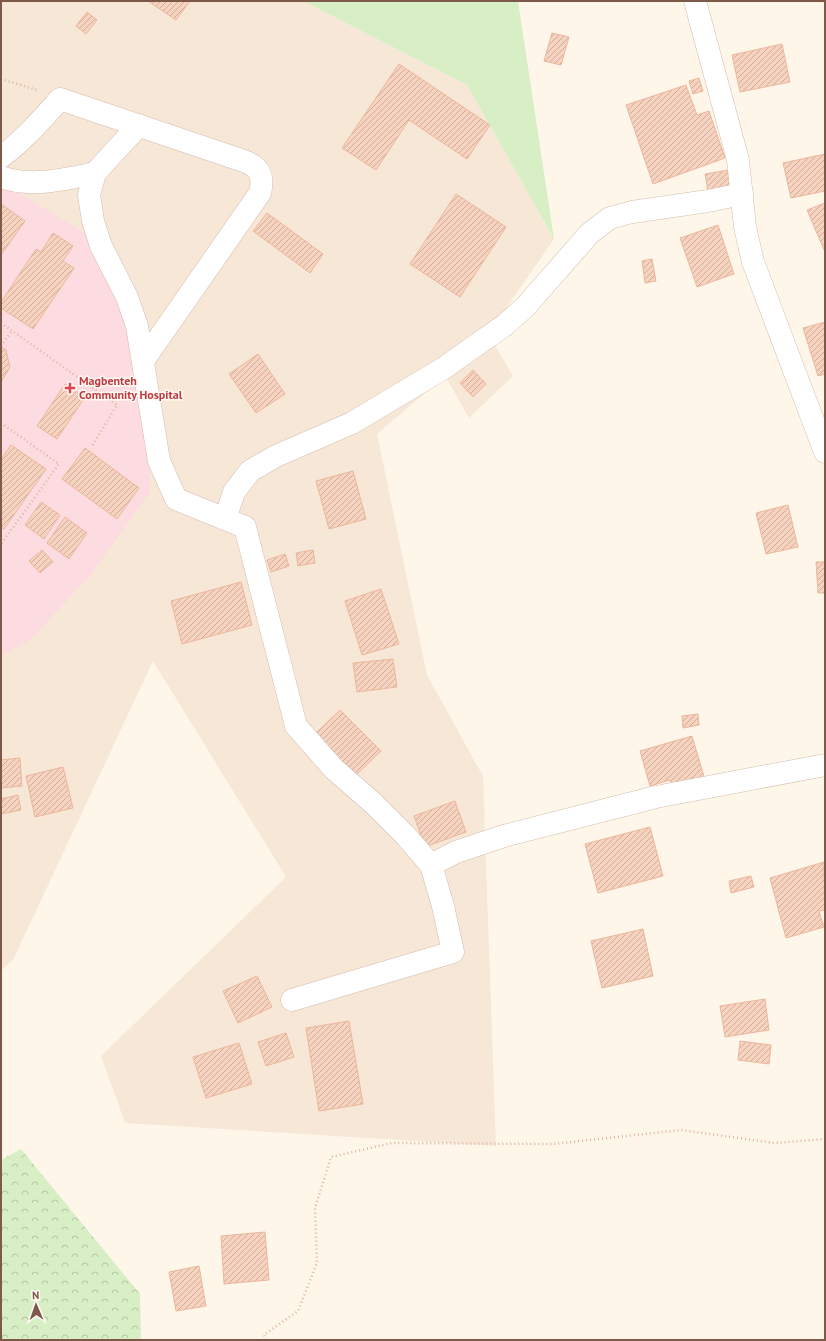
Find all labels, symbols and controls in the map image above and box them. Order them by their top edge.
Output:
place label: Magbenteh Community Hospital [79,373,183,402]
marker: Magbenteh Community Hospital [64,382,76,394]
north arrow [16,1285,56,1325]
text: N [32,1288,40,1302]

